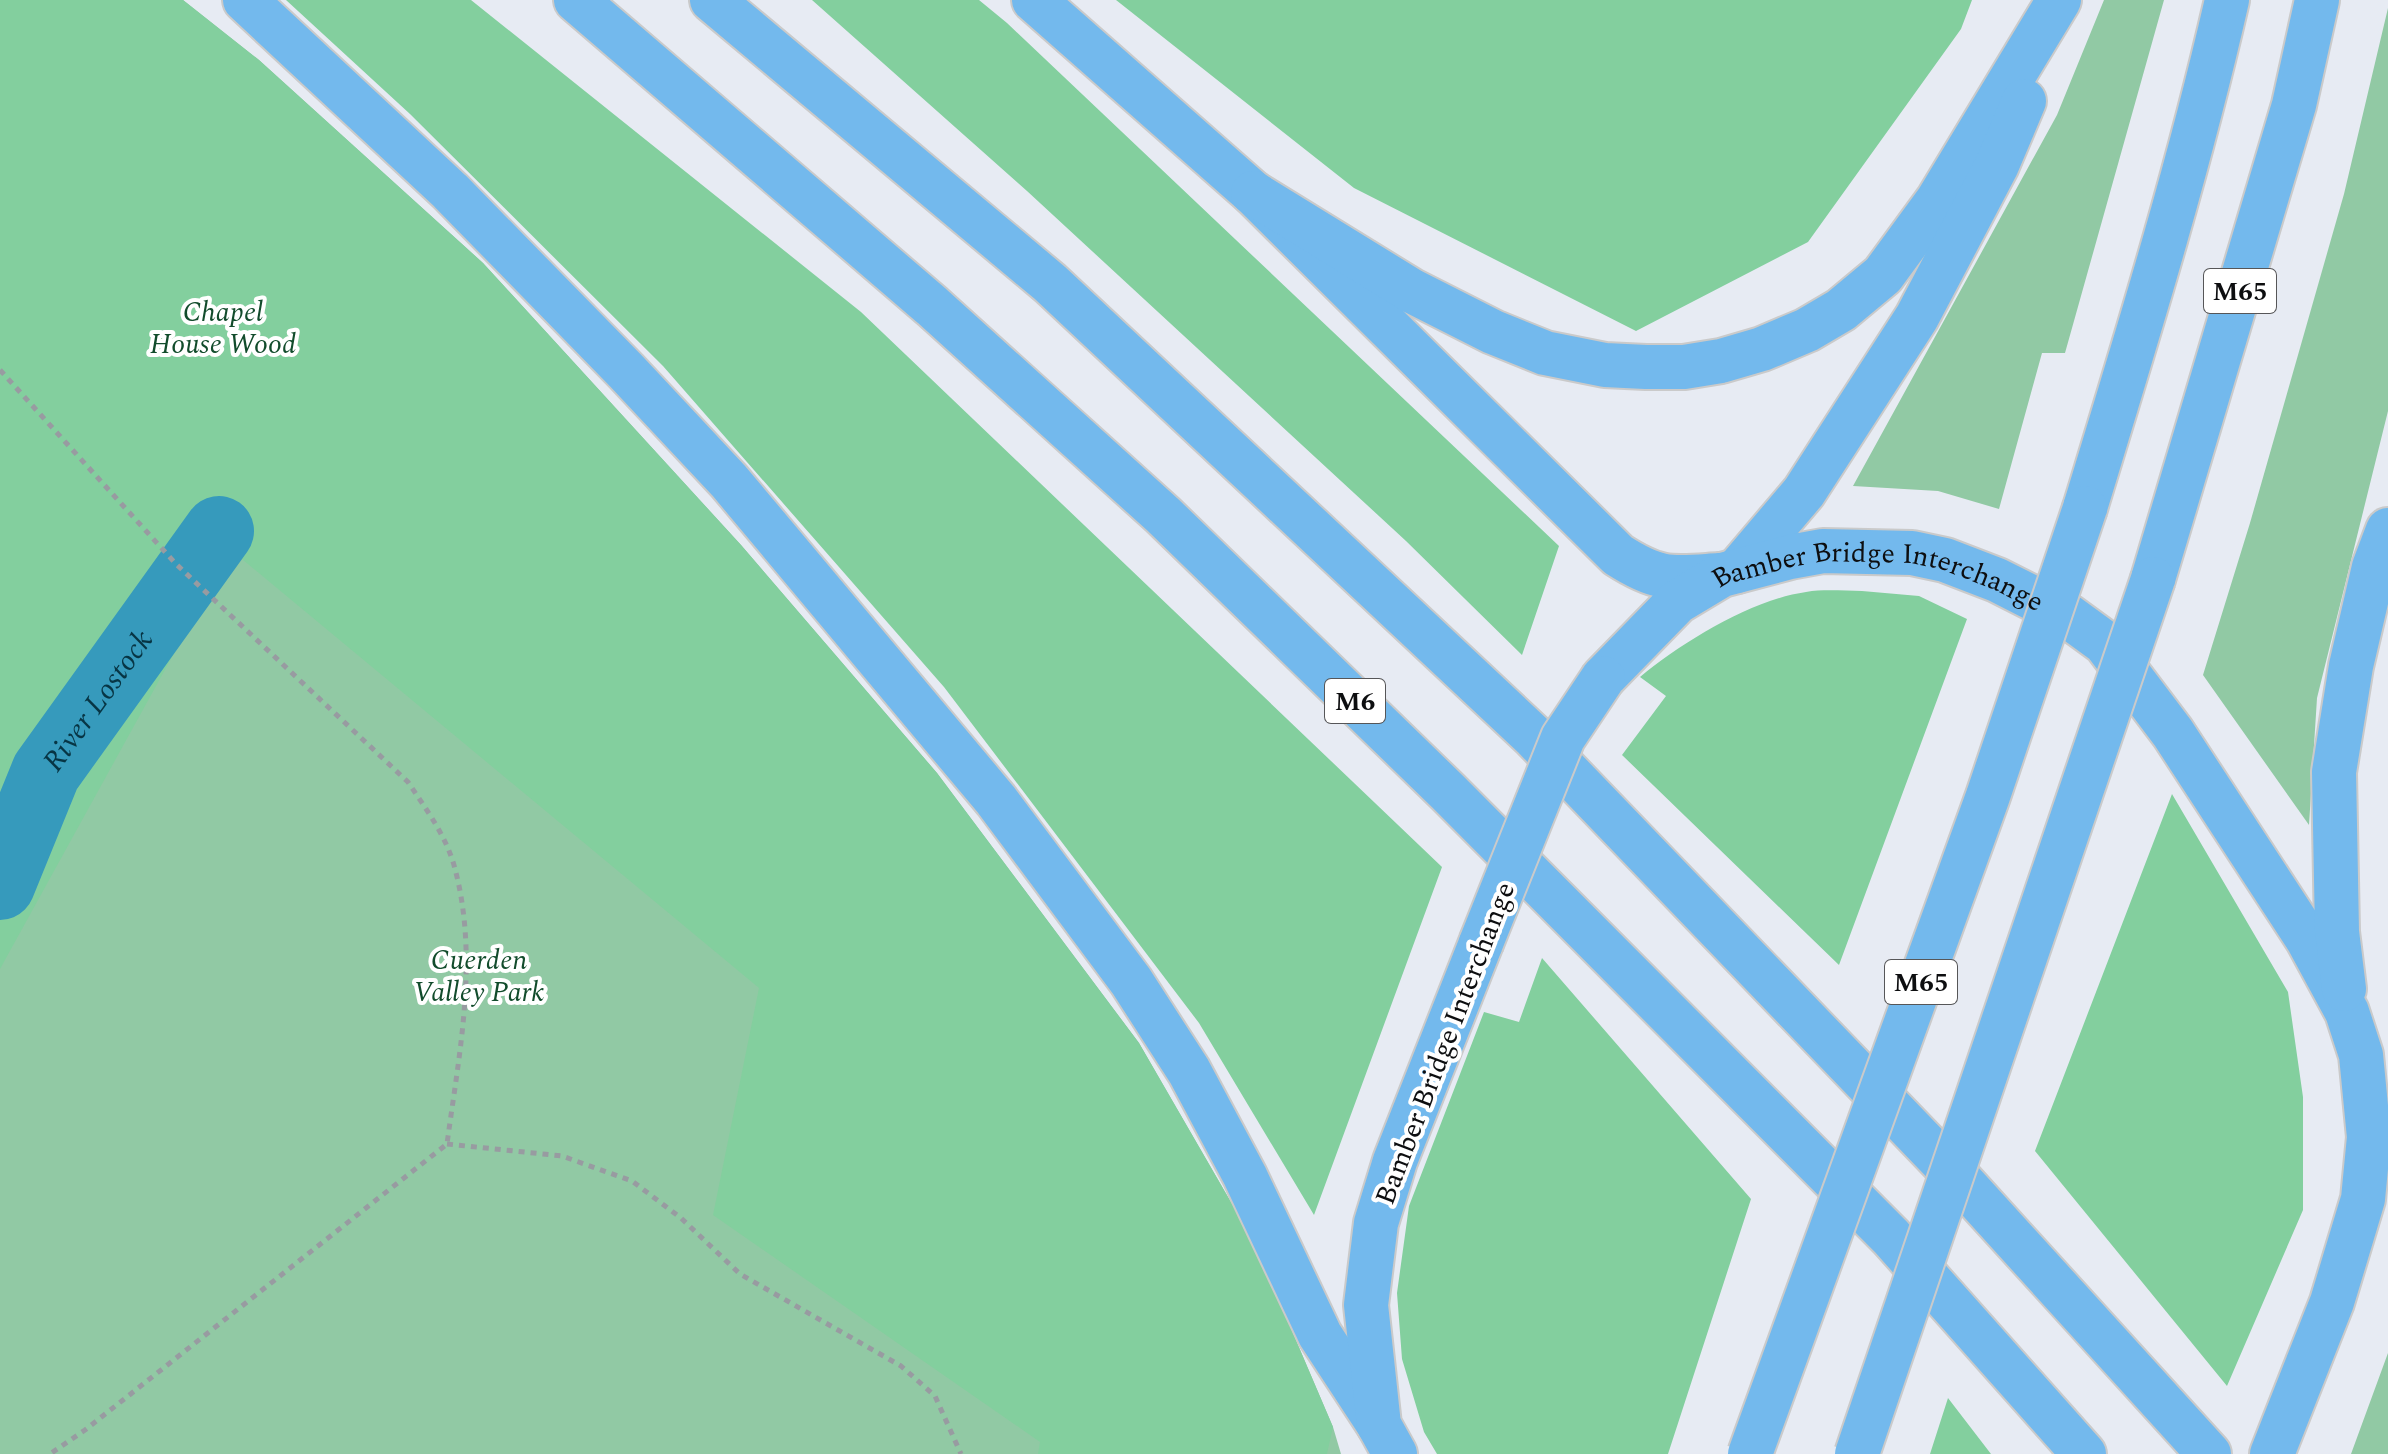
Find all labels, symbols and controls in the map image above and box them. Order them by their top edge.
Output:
road number: M65 [2204,269,2276,313]
park label: Chapel House Wood [150,291,296,366]
street label: Bamber Bridge Interchange [1703,530,2051,623]
water label: River Lostock [31,620,165,782]
road number: M6 [1325,679,1385,723]
street label: Bamber Bridge Interchange [1364,876,1527,1211]
park label: Cuerden Valley Park [414,939,544,1014]
road number: M65 [1885,960,1957,1004]

